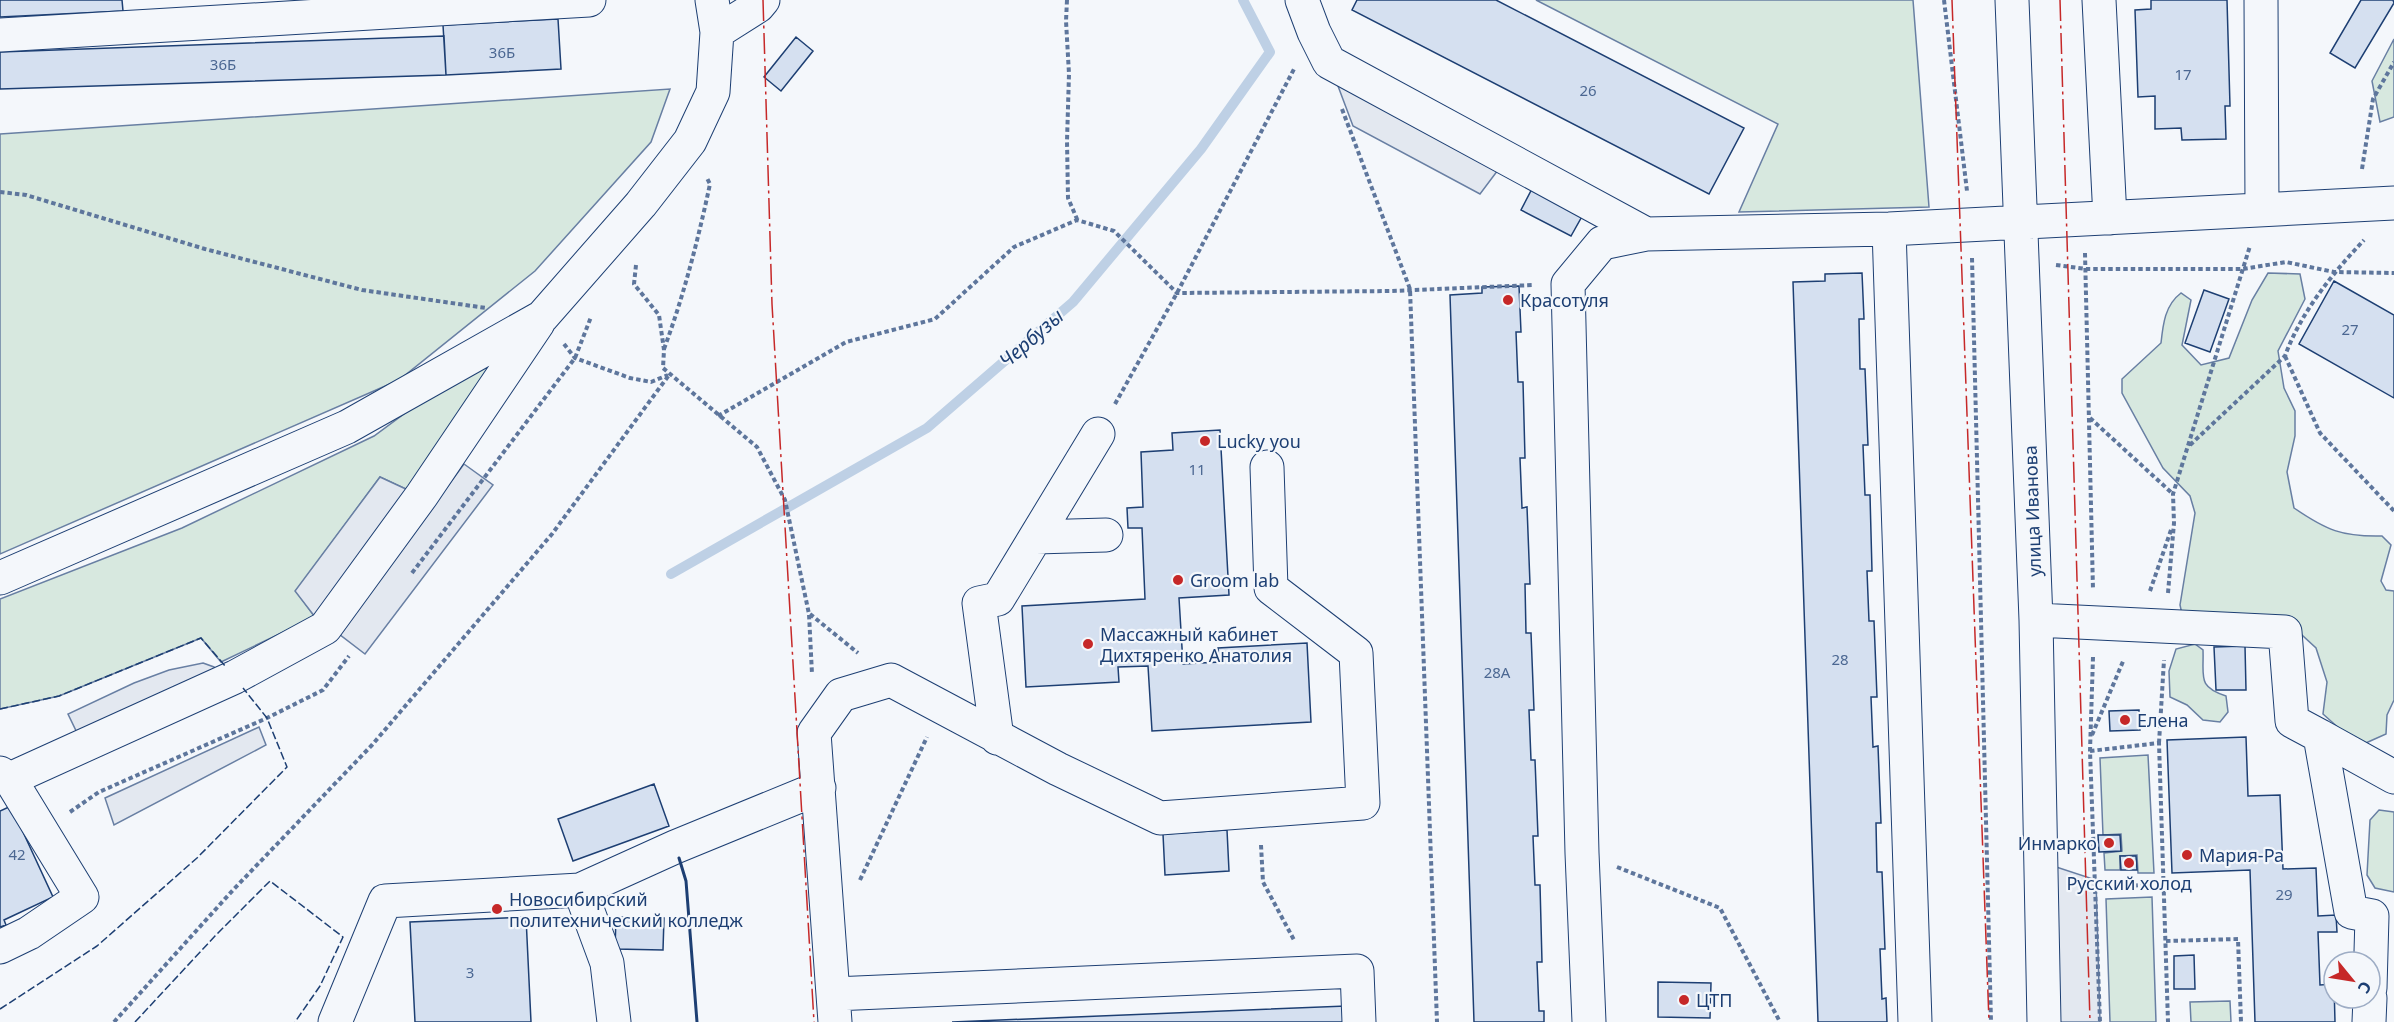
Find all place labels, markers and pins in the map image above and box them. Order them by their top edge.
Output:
place label: Красотуля [1520,288,1609,312]
marker: Красотуля [1501,293,1515,307]
place label: Lucky you [1217,429,1301,453]
marker: Lucky you [1198,434,1212,448]
place label: Groom lab [1190,568,1279,592]
marker: Groom lab [1171,573,1185,587]
place label: Массажный кабинет Дихтяренко Анатолия [1100,622,1292,667]
marker: Массажный кабинет Дихтяренко Анатолия [1081,637,1095,651]
place label: Елена [2137,708,2189,732]
marker: Елена [2118,713,2132,727]
place label: Инмарко [2018,831,2097,855]
marker: Инмарко [2102,836,2116,850]
place label: Мария-Ра [2199,843,2284,867]
marker: Мария-Ра [2180,848,2194,862]
marker: Русский холод [2122,856,2136,870]
place label: Русский холод [2066,871,2192,895]
place label: Новосибирский политехнический колледж [509,887,743,932]
marker: Новосибирский политехнический колледж [490,902,504,916]
place label: ЦТП [1696,988,1733,1012]
marker: ЦТП [1677,993,1691,1007]

